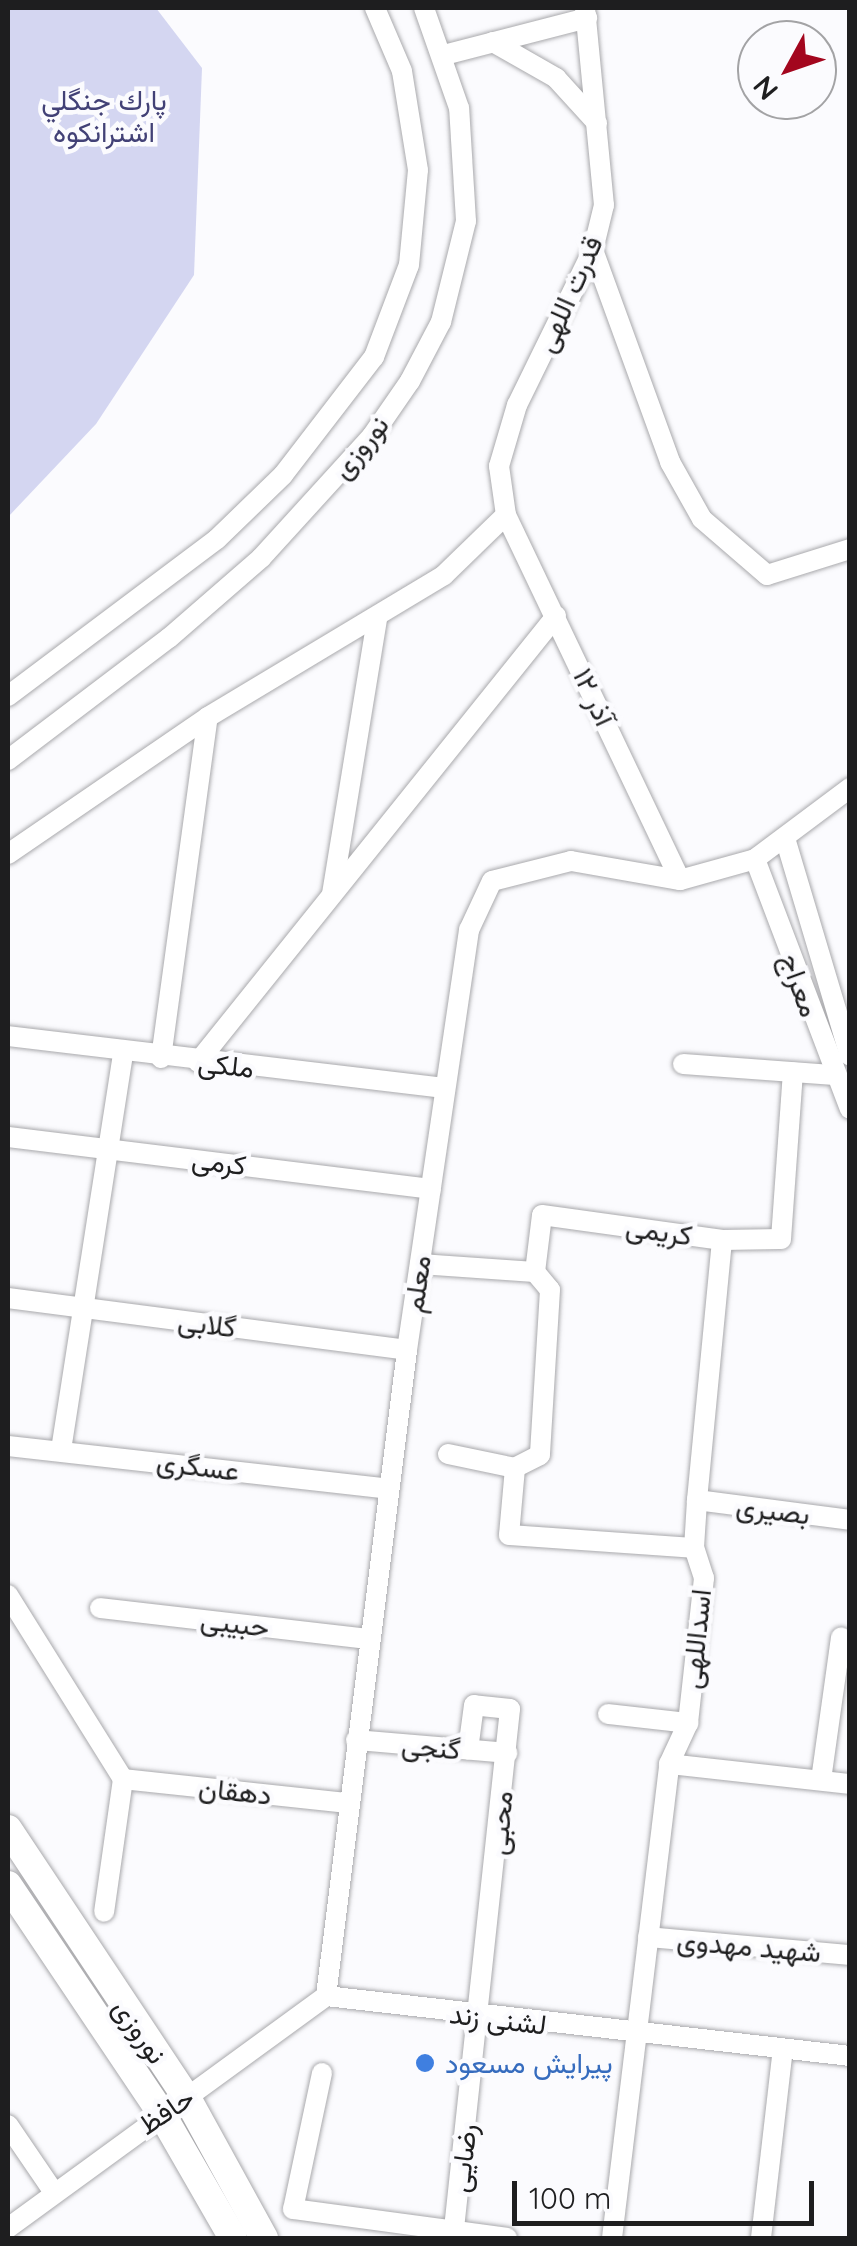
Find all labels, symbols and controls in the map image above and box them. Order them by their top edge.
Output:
north arrow [737,20,837,120]
text: N [745,69,785,107]
park label: پارك جنگلي اشترانكوه [41,83,167,149]
street label: قدرت اللهی [528,231,610,357]
street label: نوروزی [324,409,396,485]
street label: ۱۲ آذر [566,663,622,731]
street label: معراج [773,949,827,1021]
street label: ملکی [196,1045,256,1085]
street label: کرمی [190,1142,248,1182]
street label: کریمی [624,1210,694,1252]
street label: معلم [396,1253,438,1315]
street label: گلابی [176,1304,238,1344]
street label: عسگری [155,1444,241,1488]
street label: بصیری [734,1489,812,1531]
street label: اسداللهی [674,1587,718,1691]
street label: حبیبی [199,1602,271,1644]
street label: گنجی [400,1728,462,1766]
street label: دهقان [197,1770,273,1812]
street label: محبی [480,1789,520,1857]
street label: شهید مهدوی [675,1923,823,1969]
street label: نوروزی [106,1992,174,2070]
street label: لشنی زند [448,1996,548,2042]
place label: پیرایش مسعود [445,2046,613,2080]
marker: پیرایش مسعود [414,2052,436,2074]
street label: حافظ [132,2080,200,2142]
street label: رضایی [442,2122,484,2194]
scale bar [517,2161,820,2223]
text: 100 m [529,2179,611,2217]

